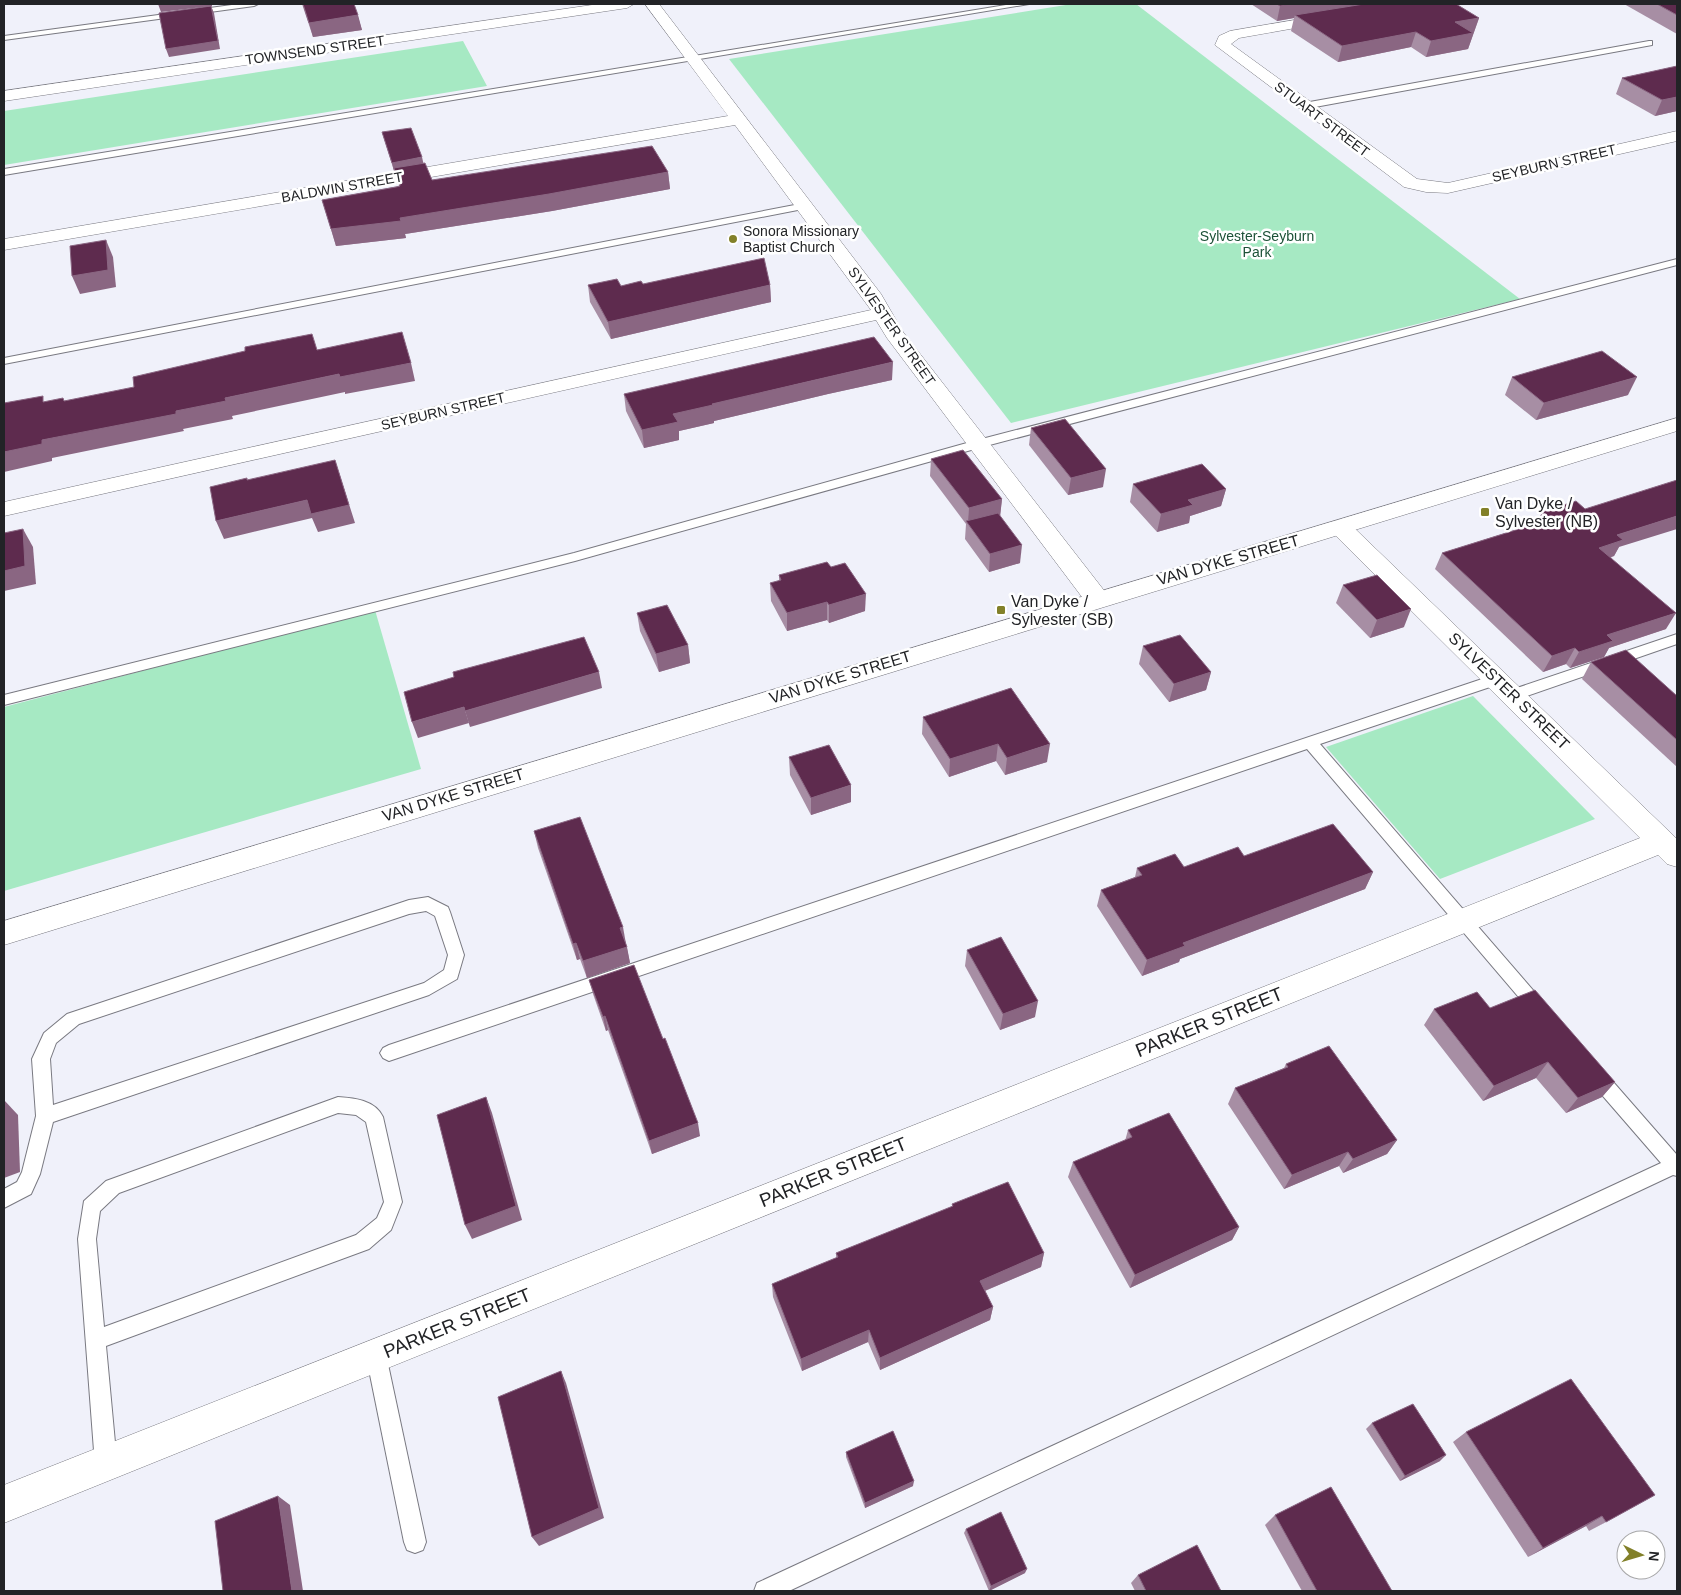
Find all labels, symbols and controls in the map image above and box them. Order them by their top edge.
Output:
street label: TOWNSEND STREET [244,32,386,68]
street label: STUART STREET [1271,78,1373,160]
street label: SEYBURN STREET [1490,141,1618,185]
street label: BALDWIN STREET [280,168,404,206]
place label: Sonora Missionary Baptist Church [743,223,859,255]
park label: Sylvester-Seyburn Park [1200,228,1314,260]
marker: Sonora Missionary Baptist Church [727,233,739,245]
street label: SYLVESTER STREET [845,264,939,389]
street label: SEYBURN STREET [379,389,507,433]
place label: Van Dyke / Sylvester (NB) [1495,495,1598,530]
marker: Van Dyke / Sylvester (NB) [1479,506,1491,518]
street label: VAN DYKE STREET [1155,531,1301,588]
place label: Van Dyke / Sylvester (SB) [1011,593,1113,628]
marker: Van Dyke / Sylvester (SB) [995,604,1007,616]
street label: SYLVESTER STREET [1445,629,1573,753]
street label: VAN DYKE STREET [767,647,913,707]
street label: VAN DYKE STREET [380,765,526,825]
street label: PARKER STREET [1132,983,1286,1061]
street label: PARKER STREET [756,1133,910,1211]
street label: PARKER STREET [380,1284,534,1362]
north arrow [1616,1530,1666,1580]
text: N [1646,1550,1662,1562]

